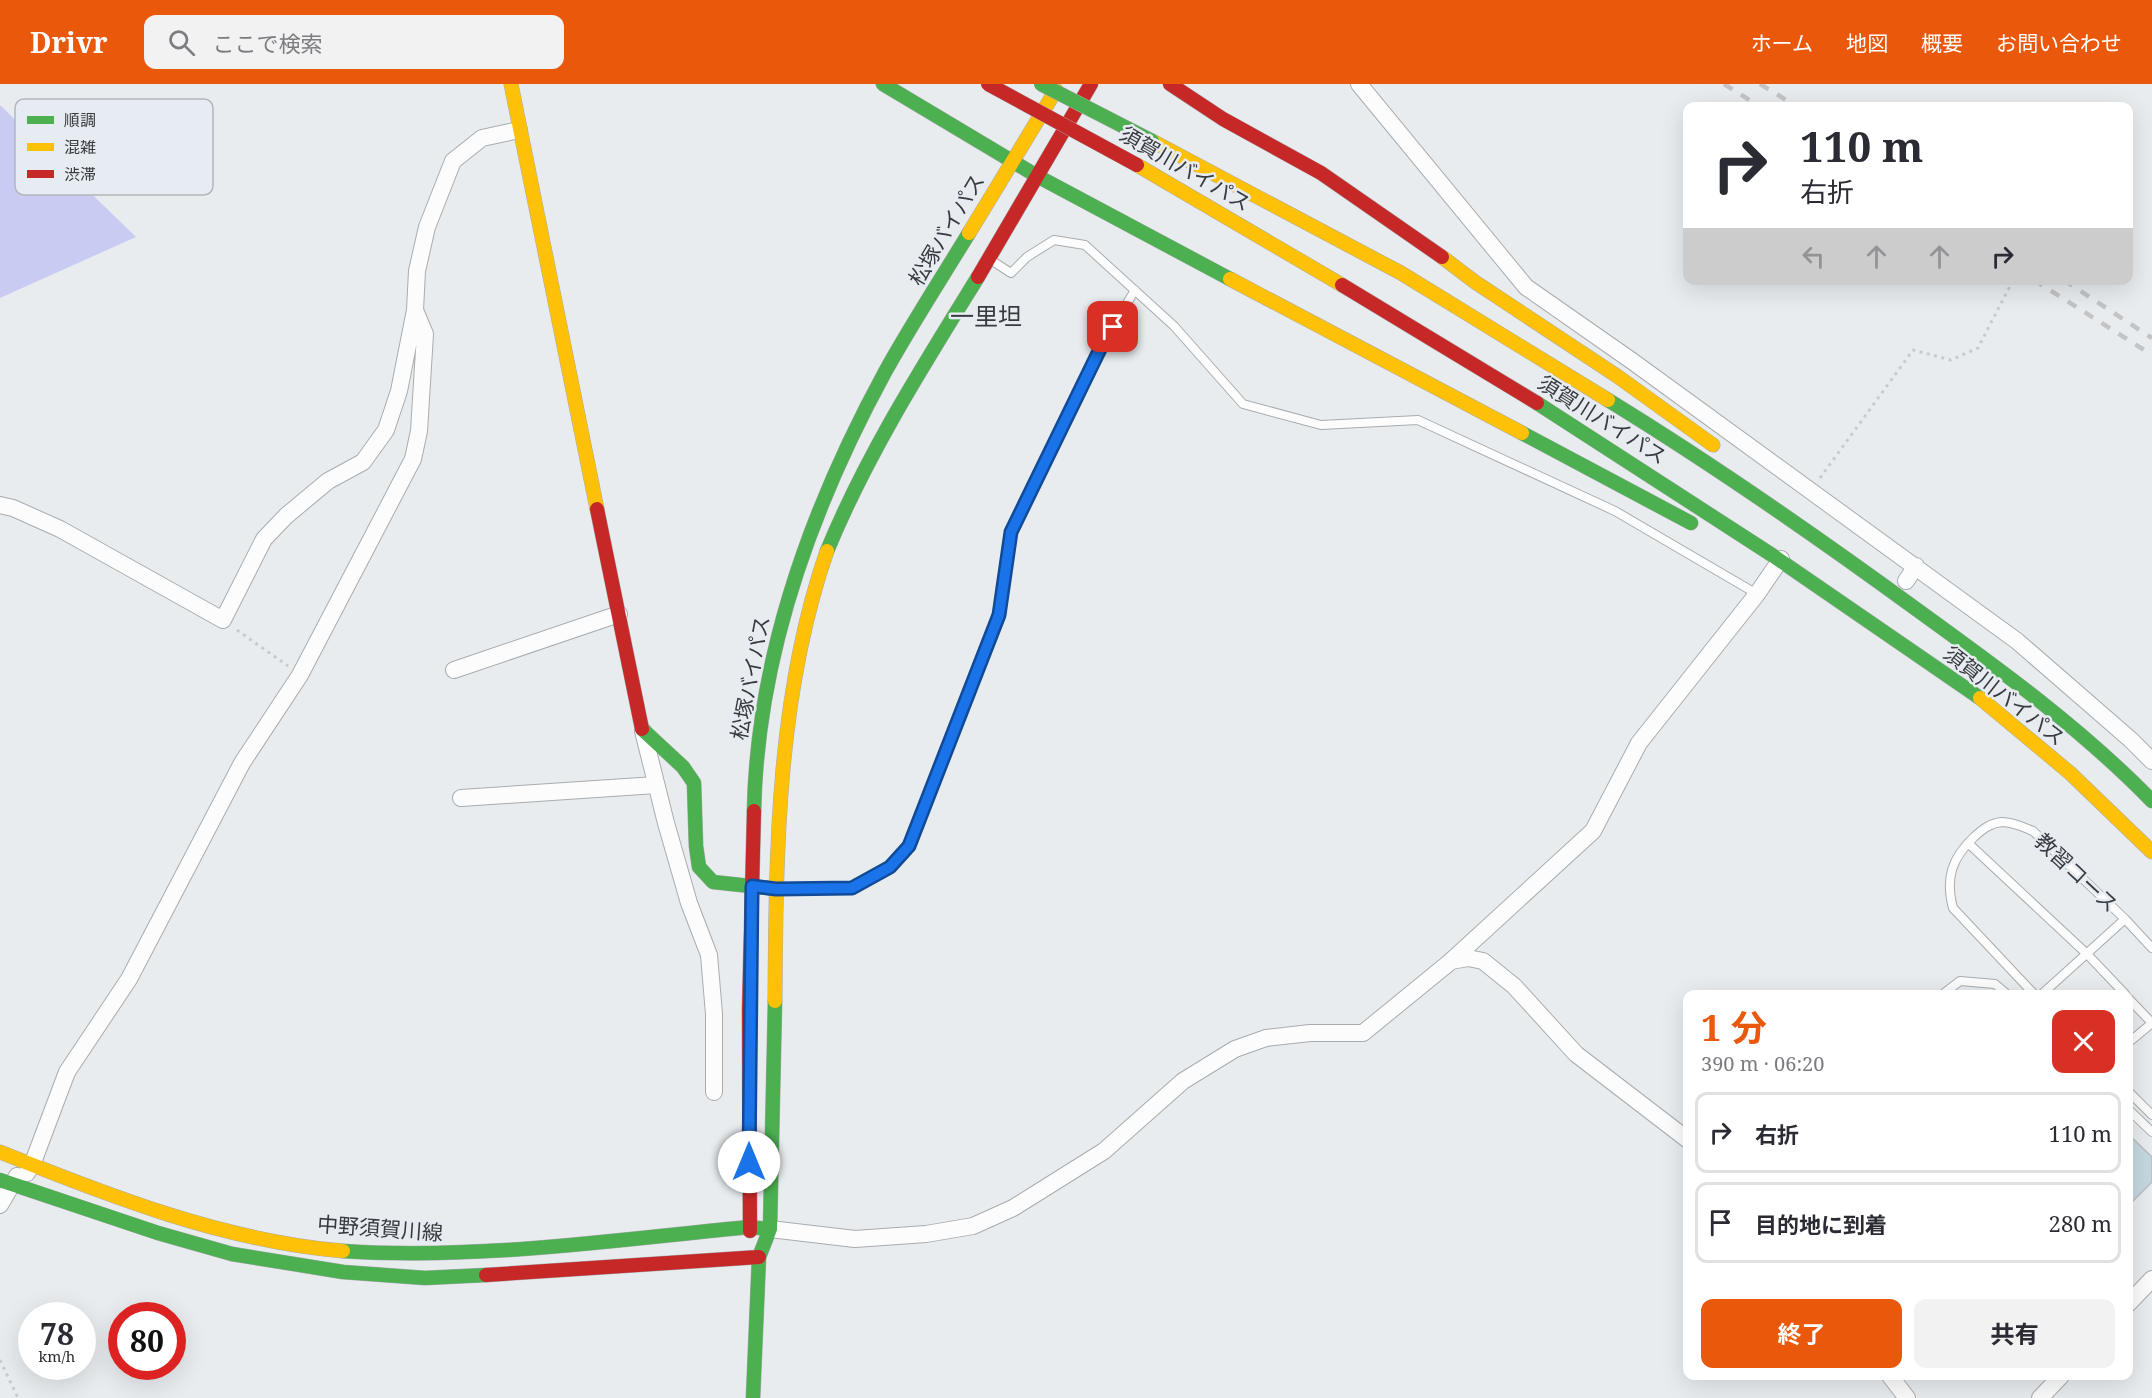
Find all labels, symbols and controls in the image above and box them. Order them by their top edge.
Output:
search box [144,15,564,69]
text: Drivr [30,23,108,61]
icon: search [165,26,198,59]
text: ここで検索 [213,28,323,58]
text: ホーム [1751,29,1813,57]
text: 地図 [1846,29,1888,57]
text: 概要 [1921,29,1963,57]
text: お問い合わせ [1996,29,2122,57]
legend [15,99,213,195]
text: 順調 [64,109,96,131]
text: 110 m [1800,117,1924,174]
street label: 須賀川バイパス [1115,119,1256,217]
icon: right [1701,126,1779,204]
text: 混雑 [64,136,96,158]
text: 渋滞 [64,163,96,185]
street label: 松塚バイパス [902,168,990,291]
text: 右折 [1800,173,1854,210]
icon: left [1797,240,1830,273]
icon: ahead [1860,240,1893,273]
icon: ahead [1923,240,1956,273]
icon: right [1986,240,2019,273]
district label: 一里坦 [950,299,1022,332]
pin [1087,301,1138,352]
icon: arrive [1096,310,1129,343]
street label: 須賀川バイパス [1533,368,1672,470]
street label: 松塚バイパス [724,613,776,742]
street label: 須賀川バイパス [1938,639,2071,751]
street label: 教習コース [2029,827,2124,918]
text: 1 分 [1701,1003,1767,1052]
button: close [2052,1010,2115,1073]
text: 390 m · 06:20 [1701,1050,1824,1077]
icon: right [1704,1116,1737,1149]
text: 110 m [2049,1118,2112,1148]
text: 右折 [1755,1119,1799,1149]
position arrow [717,1130,781,1194]
icon: arrive [1704,1206,1737,1239]
text: 280 m [2049,1208,2112,1238]
text: 目的地に到着 [1755,1209,1887,1239]
street label: 中野須賀川線 [316,1210,444,1246]
button: 終了 [1701,1299,1902,1368]
button: 共有 [1914,1299,2115,1368]
speed limit sign: 80 [108,1302,186,1380]
text: 78 [40,1313,74,1354]
text: km/h [39,1346,75,1366]

